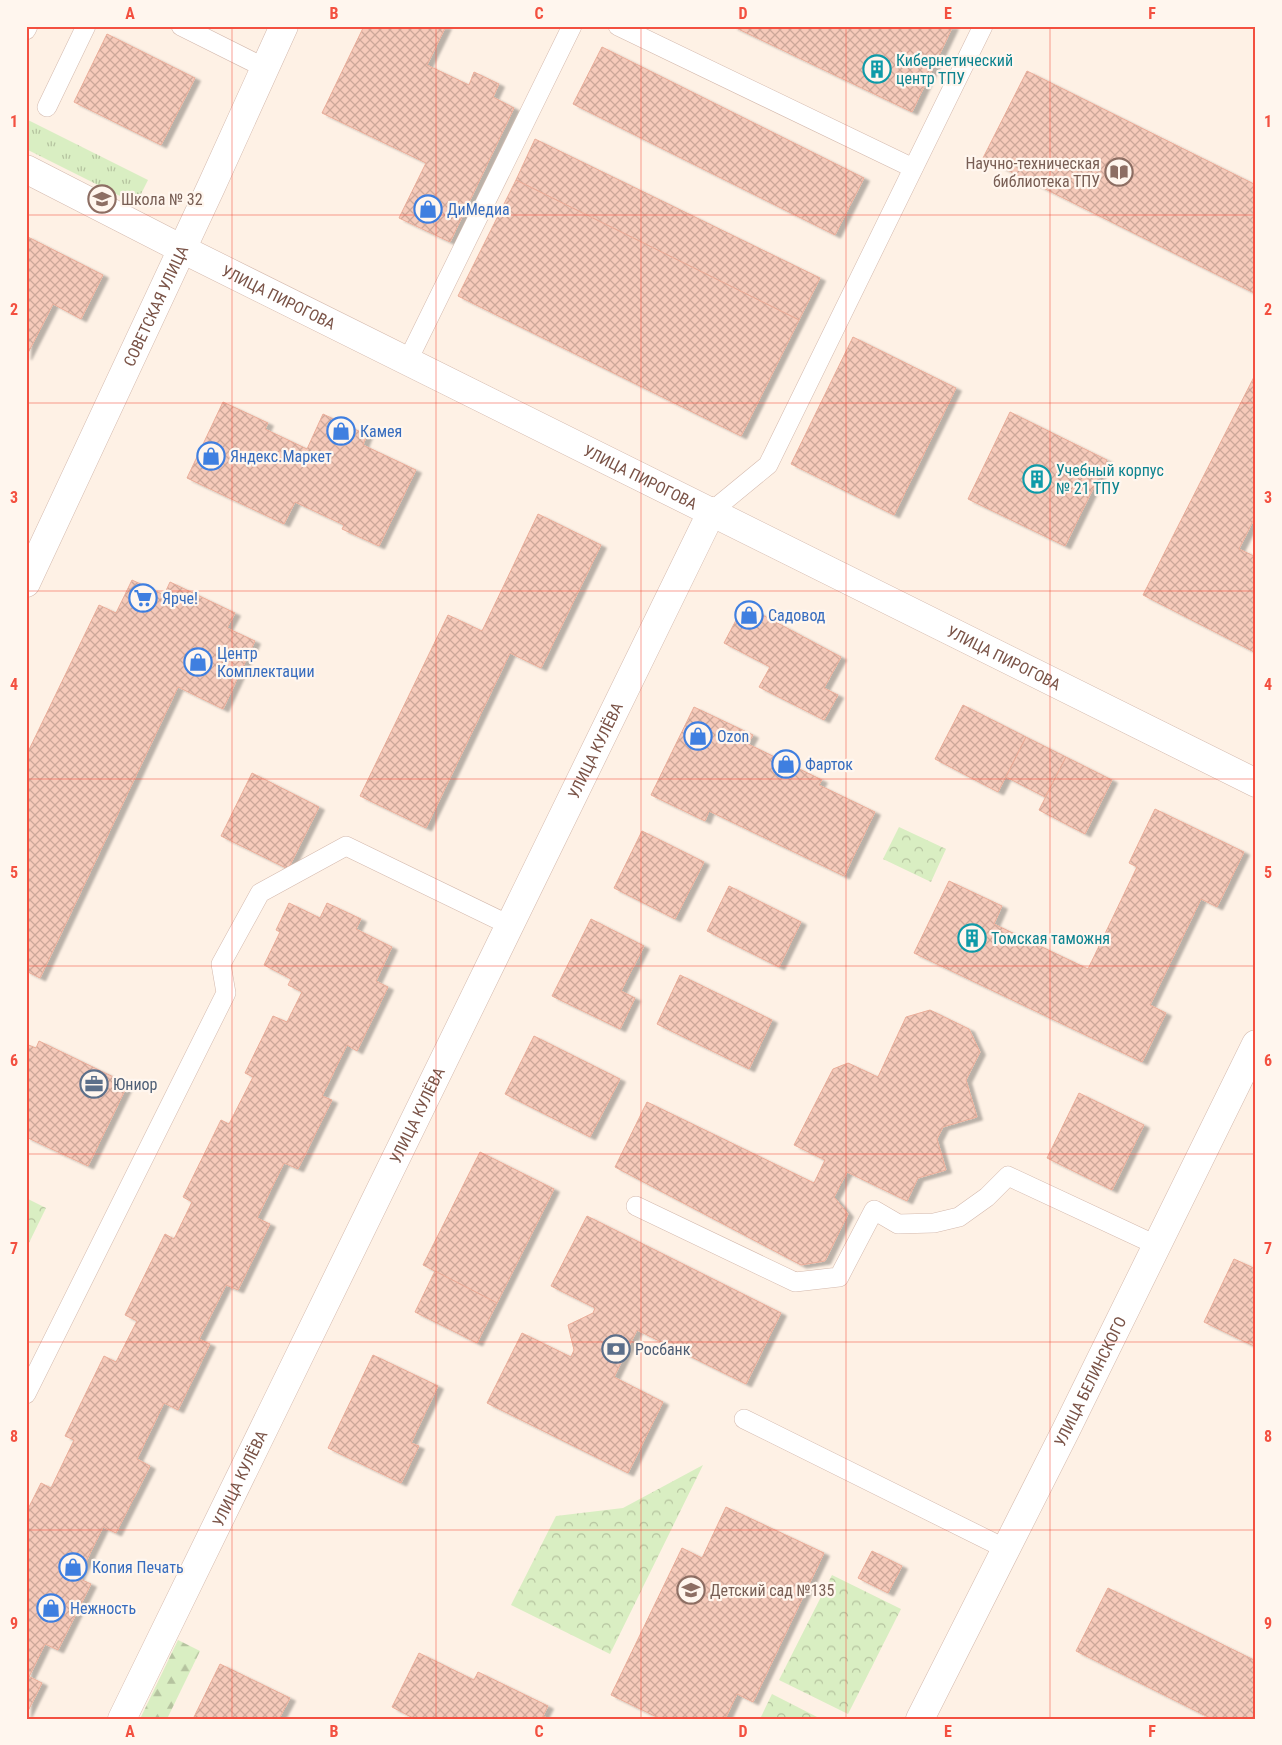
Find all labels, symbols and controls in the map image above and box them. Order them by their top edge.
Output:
text: A [125,4,135,23]
text: B [330,4,339,23]
text: C [534,4,544,23]
text: D [738,4,748,23]
text: E [944,4,952,23]
text: F [1148,4,1156,23]
place label: Кибернетический центр ТПУ [896,51,1013,88]
building icon: Кибернетический центр ТПУ [862,54,892,84]
text: 1 [10,112,18,131]
text: 1 [1264,112,1272,131]
place label: Научно-техническая библиотека ТПУ [965,154,1100,191]
library icon: Научно-техническая библиотека ТПУ [1104,157,1134,187]
school or university icon: Школа № 32 [87,184,117,214]
place label: Школа № 32 [121,190,203,209]
shop icon: ДиМедиа [413,194,443,224]
place label: ДиМедиа [447,200,510,219]
street label: СОВЕТСКАЯ УЛИЦА [120,242,192,369]
street label: УЛИЦА ПИРОГОВА [218,261,339,334]
text: 2 [10,300,18,319]
text: 2 [1264,300,1272,319]
shop icon: Камея [326,416,356,446]
place label: Камея [360,422,402,441]
shop icon: Яндекс.Маркет [196,441,226,471]
street label: УЛИЦА ПИРОГОВА [580,441,700,514]
place label: Яндекс.Маркет [230,447,332,466]
place label: Учебный корпус № 21 ТПУ [1056,461,1164,498]
building icon: Учебный корпус № 21 ТПУ [1022,464,1052,494]
text: 3 [10,488,18,507]
text: 3 [1264,488,1272,507]
supermarket icon: Ярче! [128,583,158,613]
place label: Ярче! [162,589,198,608]
shop icon: Садовод [734,600,764,630]
place label: Садовод [768,606,826,625]
street label: УЛИЦА ПИРОГОВА [944,622,1064,694]
place label: Центр Комплектации [217,644,315,681]
shop icon: Центр Комплектации [183,647,213,677]
text: 4 [10,675,18,694]
text: 4 [1264,675,1272,694]
street label: УЛИЦА КУЛЁВА [564,699,627,802]
shop icon: Ozon [683,721,713,751]
place label: Ozon [717,727,749,746]
shop icon: Фарток [771,749,801,779]
place label: Фарток [805,755,853,774]
text: 5 [10,863,18,882]
text: 5 [1264,863,1272,882]
building icon: Томская таможня [957,923,987,953]
place label: Томская таможня [991,929,1110,948]
text: 6 [10,1051,18,1070]
text: 6 [1264,1051,1272,1070]
street label: УЛИЦА КУЛЁВА [386,1064,449,1167]
office icon: Юниор [79,1069,109,1099]
place label: Юниор [113,1075,158,1094]
text: 7 [10,1239,18,1258]
text: 7 [1264,1239,1272,1258]
street label: УЛИЦА БЕЛИНСКОГО [1050,1314,1130,1450]
bank icon: Росбанк [601,1334,631,1364]
place label: Росбанк [635,1340,691,1359]
text: 8 [10,1427,18,1446]
street label: УЛИЦА КУЛЁВА [209,1427,272,1530]
text: 8 [1264,1427,1272,1446]
shop icon: Копия Печать [58,1552,88,1582]
place label: Копия Печать [92,1558,184,1577]
school or university icon: Детский сад №135 [676,1575,706,1605]
place label: Детский сад №135 [710,1581,834,1600]
shop icon: Нежность [36,1593,66,1623]
place label: Нежность [70,1599,136,1618]
text: 9 [10,1614,18,1633]
text: 9 [1264,1614,1272,1633]
text: A [125,1722,135,1741]
text: B [330,1722,339,1741]
text: C [534,1722,544,1741]
text: D [738,1722,748,1741]
text: E [944,1722,952,1741]
text: F [1148,1722,1156,1741]

